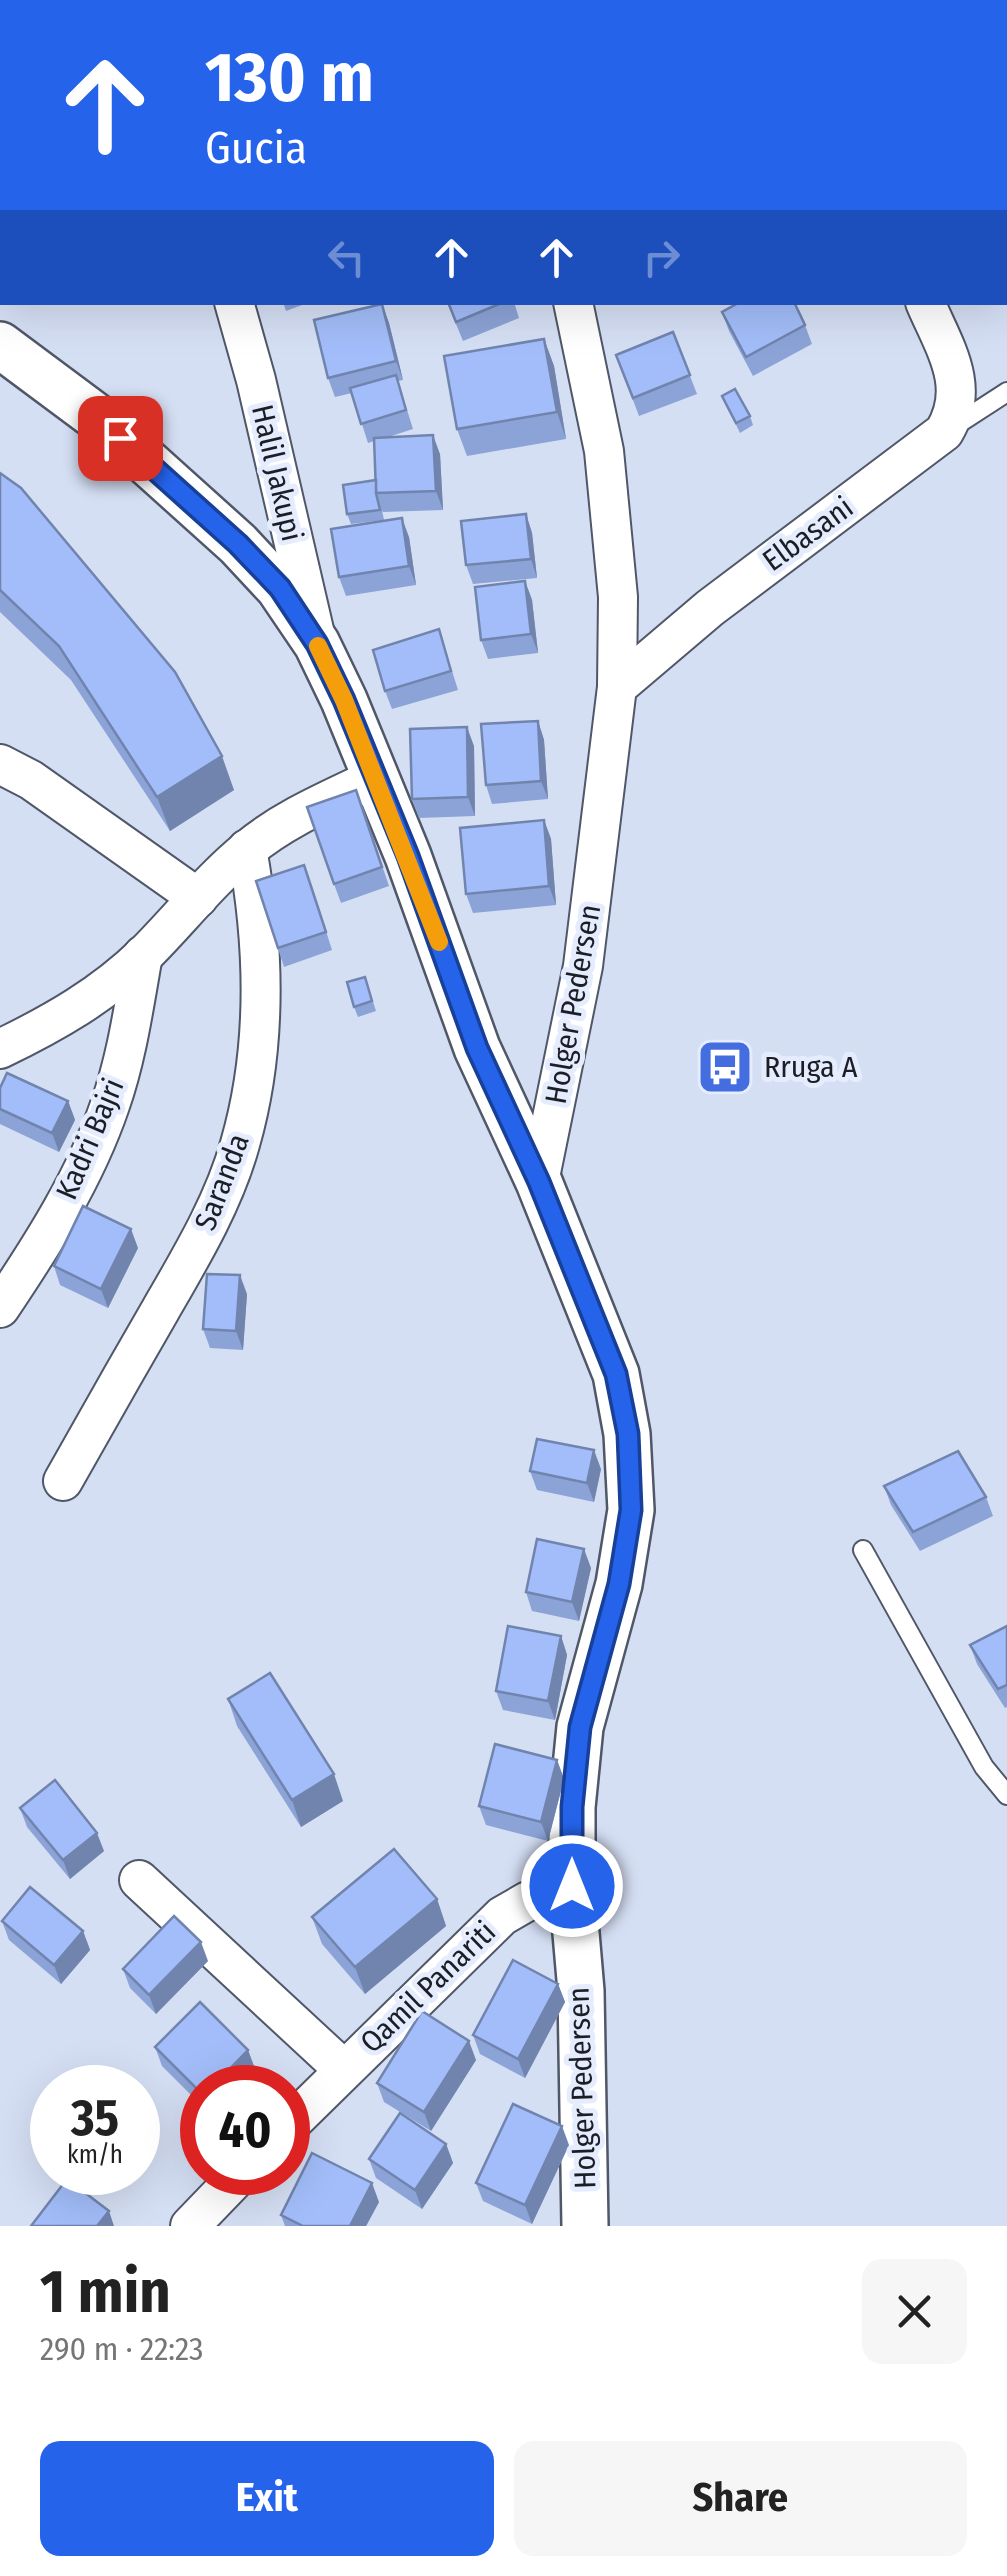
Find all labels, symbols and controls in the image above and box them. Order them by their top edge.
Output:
text: 130 m [205,36,374,120]
icon: ahead [40,40,170,170]
text: Gucia [205,121,307,175]
icon: left [319,230,374,285]
icon: ahead [424,230,479,285]
icon: ahead [529,230,584,285]
icon: right [634,230,689,285]
pin [78,396,163,481]
street label: Halil Jakupi [244,401,310,545]
icon: arrive [93,411,148,466]
street label: Elbasani [756,489,860,579]
street label: Holger Pedersen [538,901,608,1107]
bus stop icon: Rruga A [695,1037,755,1097]
place label: Rruga A [764,1049,858,1085]
street label: Kadri Bajri [48,1073,132,1205]
street label: Saranda [187,1129,257,1235]
position arrow [520,1834,624,1938]
street label: Qamil Panariti [353,1914,503,2060]
street label: Holger Pedersen [560,1987,604,2189]
speed limit sign: 40 [180,2065,310,2195]
text: 35 [71,2088,119,2148]
text: km/h [67,2140,123,2170]
text: 1 min [40,2256,171,2328]
button: close [862,2259,967,2364]
text: 290 m · 22:23 [40,2330,204,2368]
button: Exit [40,2441,494,2556]
button: Share [514,2441,967,2556]

